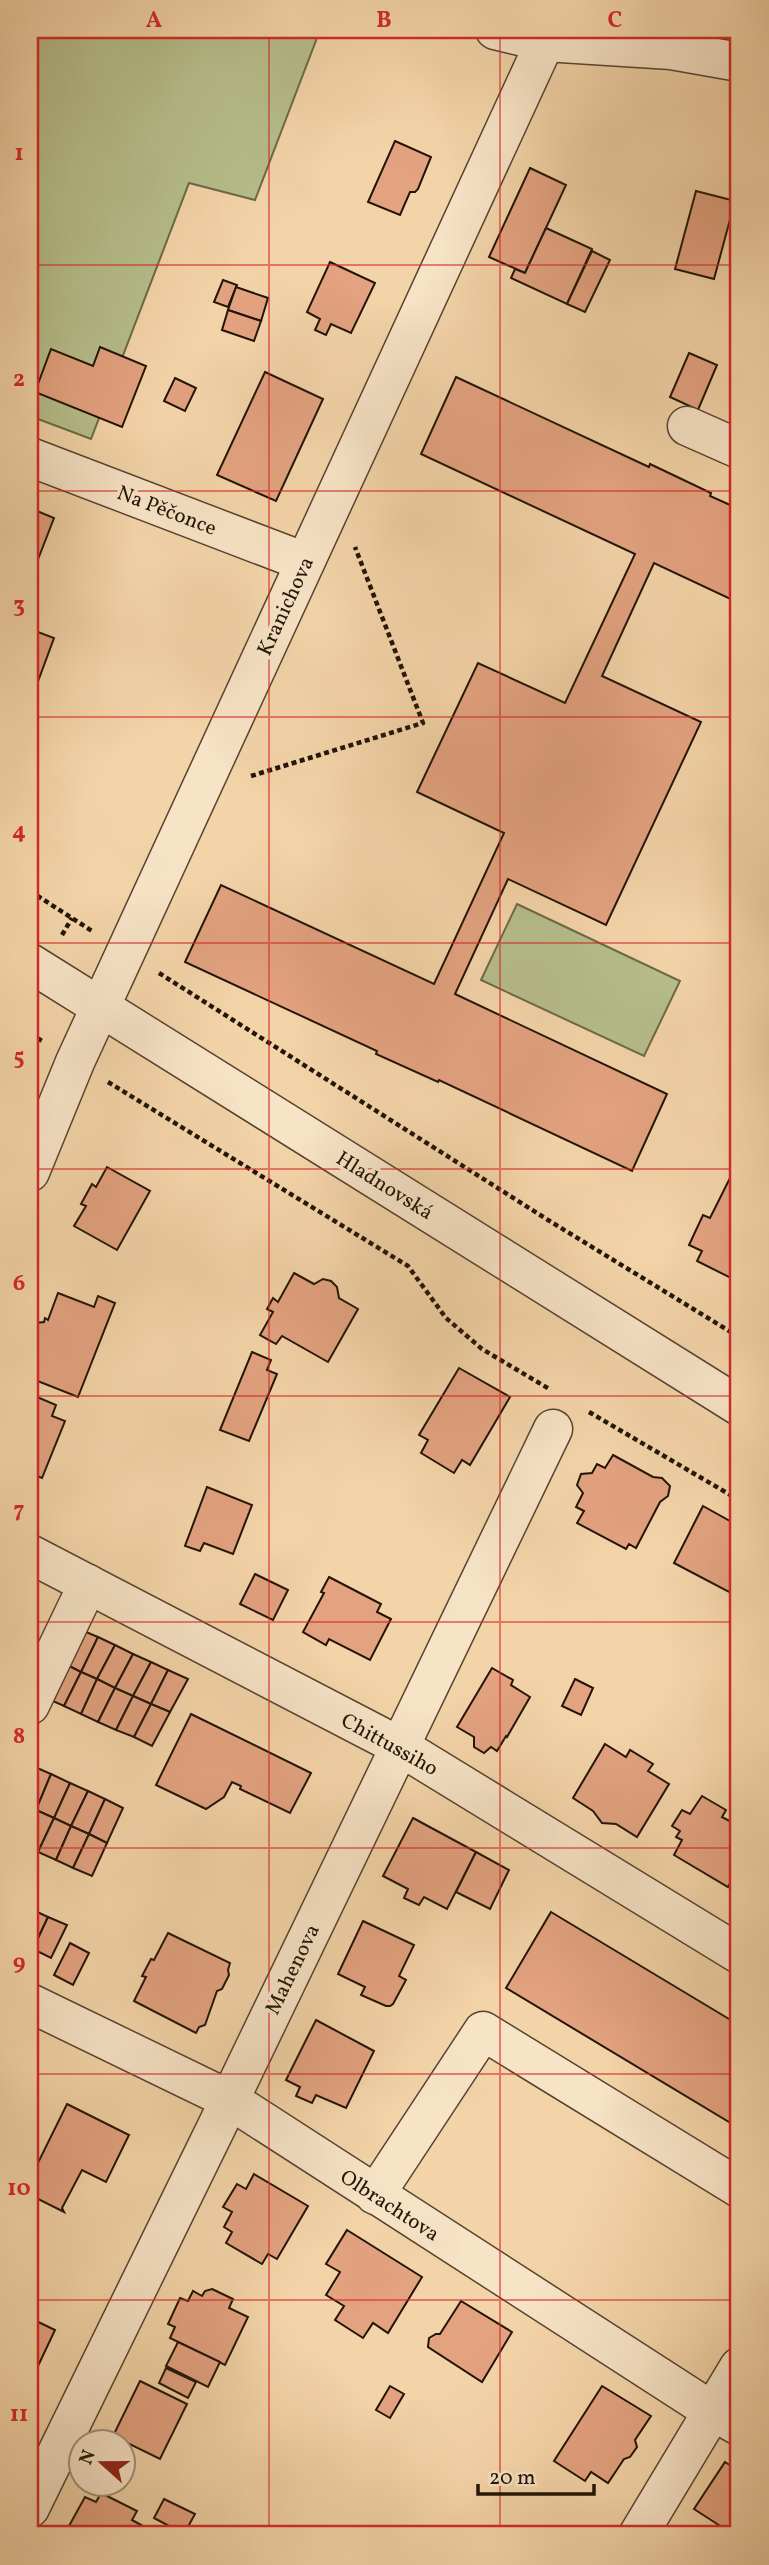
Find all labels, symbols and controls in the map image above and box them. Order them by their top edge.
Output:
text: A [146,5,162,37]
text: B [376,5,392,37]
text: C [608,5,622,37]
text: 1 [14,138,24,170]
text: 2 [13,364,25,396]
street label: Na Pěčonce [113,479,220,544]
street label: Kranichova [251,552,322,661]
text: 3 [13,590,25,622]
text: 4 [12,816,26,848]
text: 5 [13,1042,25,1074]
street label: Hladnovská [330,1145,438,1228]
text: 6 [13,1268,25,1300]
text: 7 [14,1495,25,1527]
street label: Chittussiho [335,1707,443,1784]
text: 8 [13,1721,25,1753]
street label: Mahenova [259,1919,328,2020]
text: 9 [13,1947,25,1979]
street label: Olbrachtova [334,2163,445,2249]
text: 10 [7,2173,31,2205]
text: 11 [10,2399,28,2431]
north arrow [66,2428,136,2498]
text: N [73,2446,103,2469]
scale bar [478,2453,594,2497]
text: 20 m [489,2464,535,2493]

